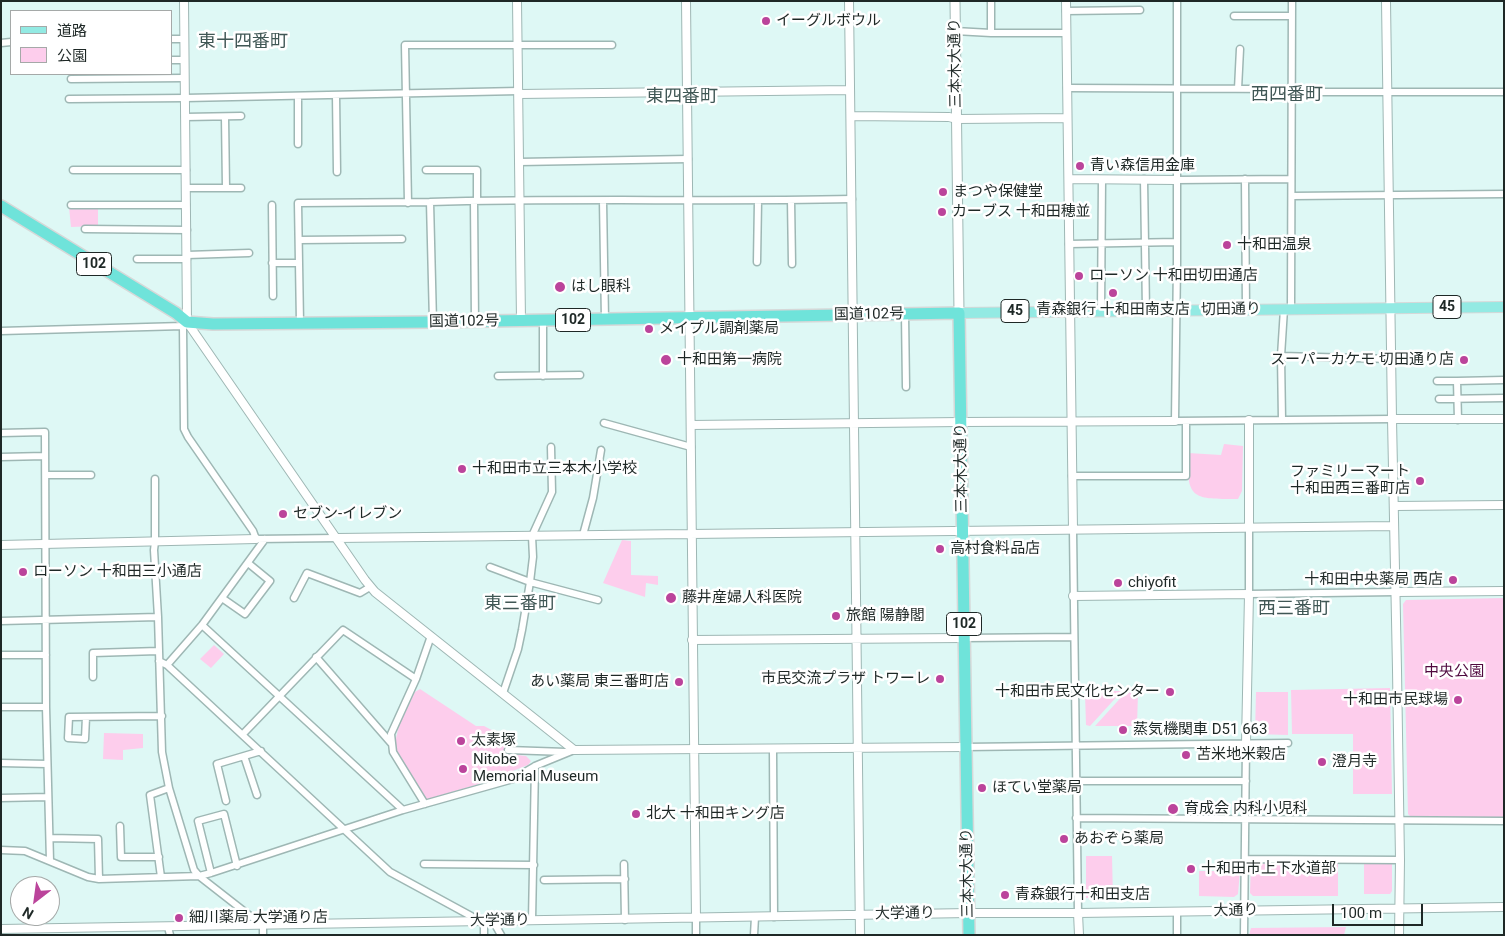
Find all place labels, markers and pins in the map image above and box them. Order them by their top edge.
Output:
place label: イーグルボウル [776,12,881,30]
marker: イーグルボウル [760,15,772,27]
place label: 青い森信用金庫 [1090,157,1195,175]
marker: 青い森信用金庫 [1074,160,1086,172]
place label: まつや保健堂 [953,183,1043,201]
marker: まつや保健堂 [937,186,949,198]
place label: カーブス 十和田穂並 [952,203,1091,221]
marker: カーブス 十和田穂並 [936,206,948,218]
place label: 十和田温泉 [1237,236,1312,254]
marker: 十和田温泉 [1221,239,1233,251]
place label: ローソン 十和田切田通店 [1089,267,1258,285]
marker: ローソン 十和田切田通店 [1073,270,1085,282]
place label: はし眼科 [571,278,631,296]
marker: はし眼科 [553,280,567,294]
marker: 青森銀行 十和田南支店 [1107,287,1119,299]
place label: 青森銀行 十和田南支店 [1036,301,1190,319]
place label: メイプル調剤薬局 [659,320,779,338]
marker: メイプル調剤薬局 [643,323,655,335]
place label: 十和田第一病院 [677,351,782,369]
place label: スーパーカケモ 切田通り店 [1270,351,1454,369]
marker: 十和田第一病院 [659,353,673,367]
marker: スーパーカケモ 切田通り店 [1458,354,1470,366]
place label: 十和田市立三本木小学校 [472,460,637,478]
marker: 十和田市立三本木小学校 [456,463,468,475]
place label: ファミリーマート 十和田西三番町店 [1290,463,1410,498]
marker: ファミリーマート 十和田西三番町店 [1414,475,1426,487]
place label: セブン-イレブン [293,505,402,523]
marker: セブン-イレブン [277,508,289,520]
place label: 高村食料品店 [950,540,1040,558]
marker: 高村食料品店 [934,543,946,555]
place label: ローソン 十和田三小通店 [33,563,202,581]
marker: ローソン 十和田三小通店 [17,566,29,578]
place label: 十和田中央薬局 西店 [1304,571,1443,589]
place label: chiyofit [1128,574,1177,592]
marker: 十和田中央薬局 西店 [1447,574,1459,586]
marker: chiyofit [1112,577,1124,589]
place label: 藤井産婦人科医院 [682,589,802,607]
marker: 藤井産婦人科医院 [664,591,678,605]
place label: 旅館 陽静閣 [846,607,925,625]
marker: 旅館 陽静閣 [830,610,842,622]
place label: 市民交流プラザ トワーレ [761,670,930,688]
place label: あい薬局 東三番町店 [530,673,669,691]
marker: 市民交流プラザ トワーレ [934,673,946,685]
marker: あい薬局 東三番町店 [673,676,685,688]
place label: 十和田市民文化センター [995,683,1160,701]
marker: 十和田市民文化センター [1164,686,1176,698]
place label: 十和田市民球場 [1343,691,1448,709]
marker: 十和田市民球場 [1452,694,1464,706]
place label: 蒸気機関車 D51 663 [1133,721,1267,739]
marker: 蒸気機関車 D51 663 [1117,724,1129,736]
place label: 太素塚 [471,732,516,750]
marker: 太素塚 [455,735,467,747]
place label: 苫米地米穀店 [1196,746,1286,764]
marker: 苫米地米穀店 [1180,749,1192,761]
place label: Nitobe Memorial Museum [473,751,599,786]
place label: 澄月寺 [1332,753,1377,771]
marker: 澄月寺 [1316,756,1328,768]
marker: Nitobe Memorial Museum [457,763,469,775]
place label: ほてい堂薬局 [992,779,1082,797]
marker: ほてい堂薬局 [976,782,988,794]
place label: 育成会 内科小児科 [1184,800,1308,818]
marker: 育成会 内科小児科 [1166,802,1180,816]
place label: 北大 十和田キング店 [646,805,785,823]
marker: 北大 十和田キング店 [630,808,642,820]
place label: あおぞら薬局 [1074,830,1164,848]
marker: あおぞら薬局 [1058,833,1070,845]
place label: 十和田市上下水道部 [1201,860,1336,878]
marker: 十和田市上下水道部 [1185,863,1197,875]
place label: 青森銀行十和田支店 [1015,886,1150,904]
marker: 青森銀行十和田支店 [999,889,1011,901]
place label: 細川薬局 大学通り店 [189,909,328,927]
marker: 細川薬局 大学通り店 [173,912,185,924]

